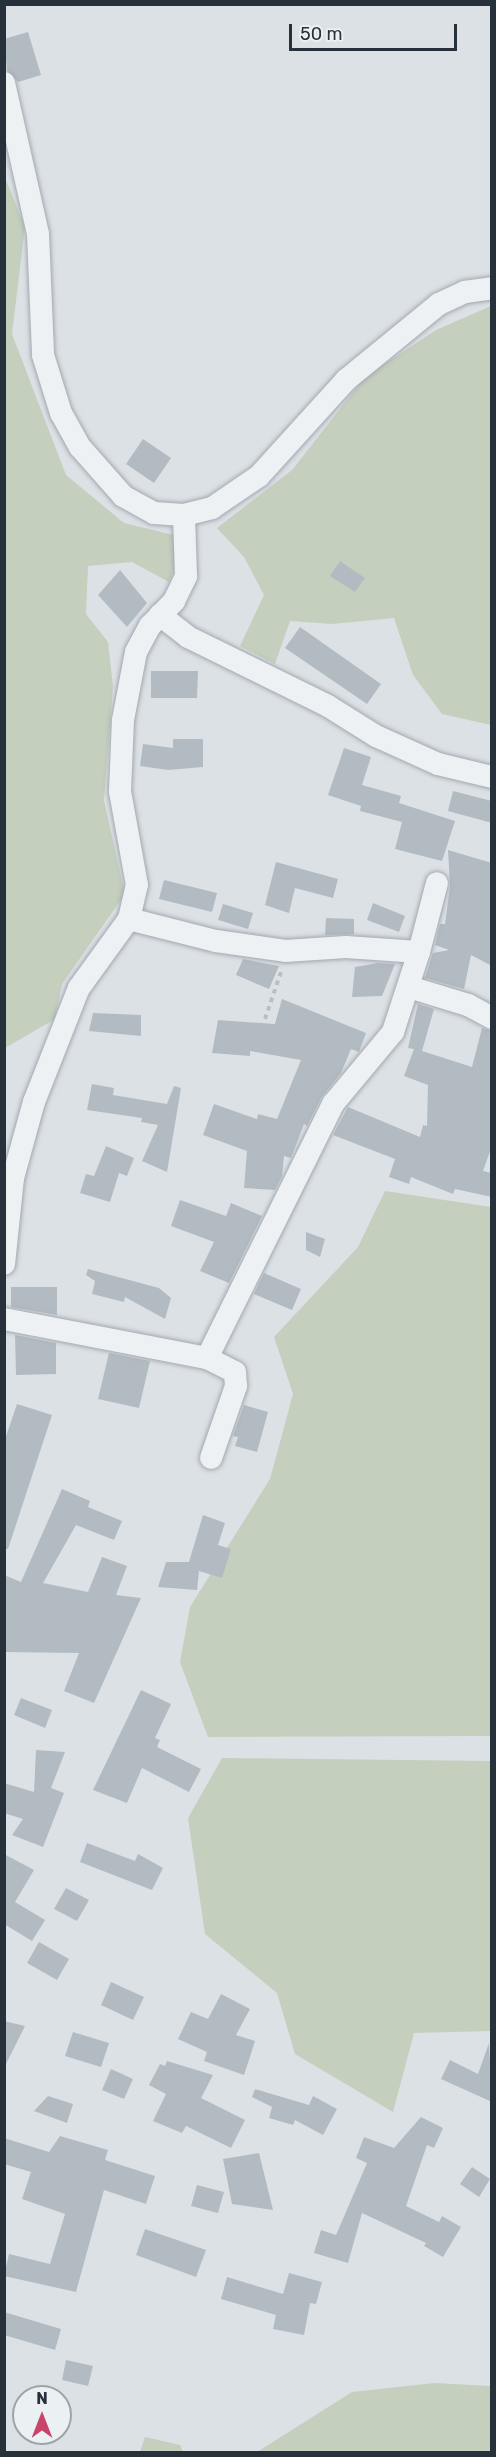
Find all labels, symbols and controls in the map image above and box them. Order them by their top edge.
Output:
scale bar [292,12,460,50]
text: 50 m [300,23,343,45]
north arrow [12,2385,72,2445]
text: N [36,2389,48,2408]

